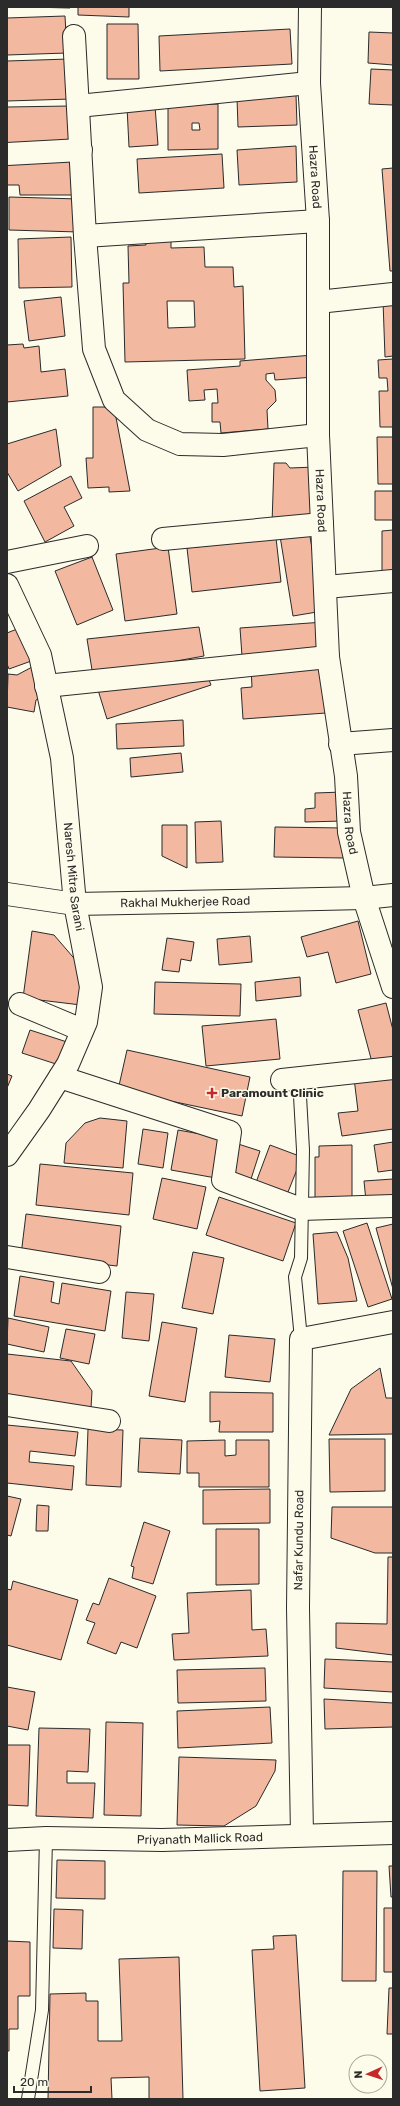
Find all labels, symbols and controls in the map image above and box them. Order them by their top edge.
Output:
street label: Hazra Road [306,145,324,209]
street label: Hazra Road [313,468,329,533]
street label: Hazra Road [340,791,361,856]
street label: Naresh Mitra Sarani [61,822,87,932]
street label: Rakhal Mukherjee Road [120,894,250,910]
place label: Paramount Clinic [221,1086,324,1100]
marker: Paramount Clinic [206,1087,218,1099]
street label: Nafar Kundu Road [291,1490,306,1590]
street label: Priyanath Mallick Road [137,1830,263,1847]
north arrow [348,2054,388,2094]
scale bar [14,2068,91,2094]
text: N [352,2070,365,2079]
text: 20 m [20,2075,48,2089]

